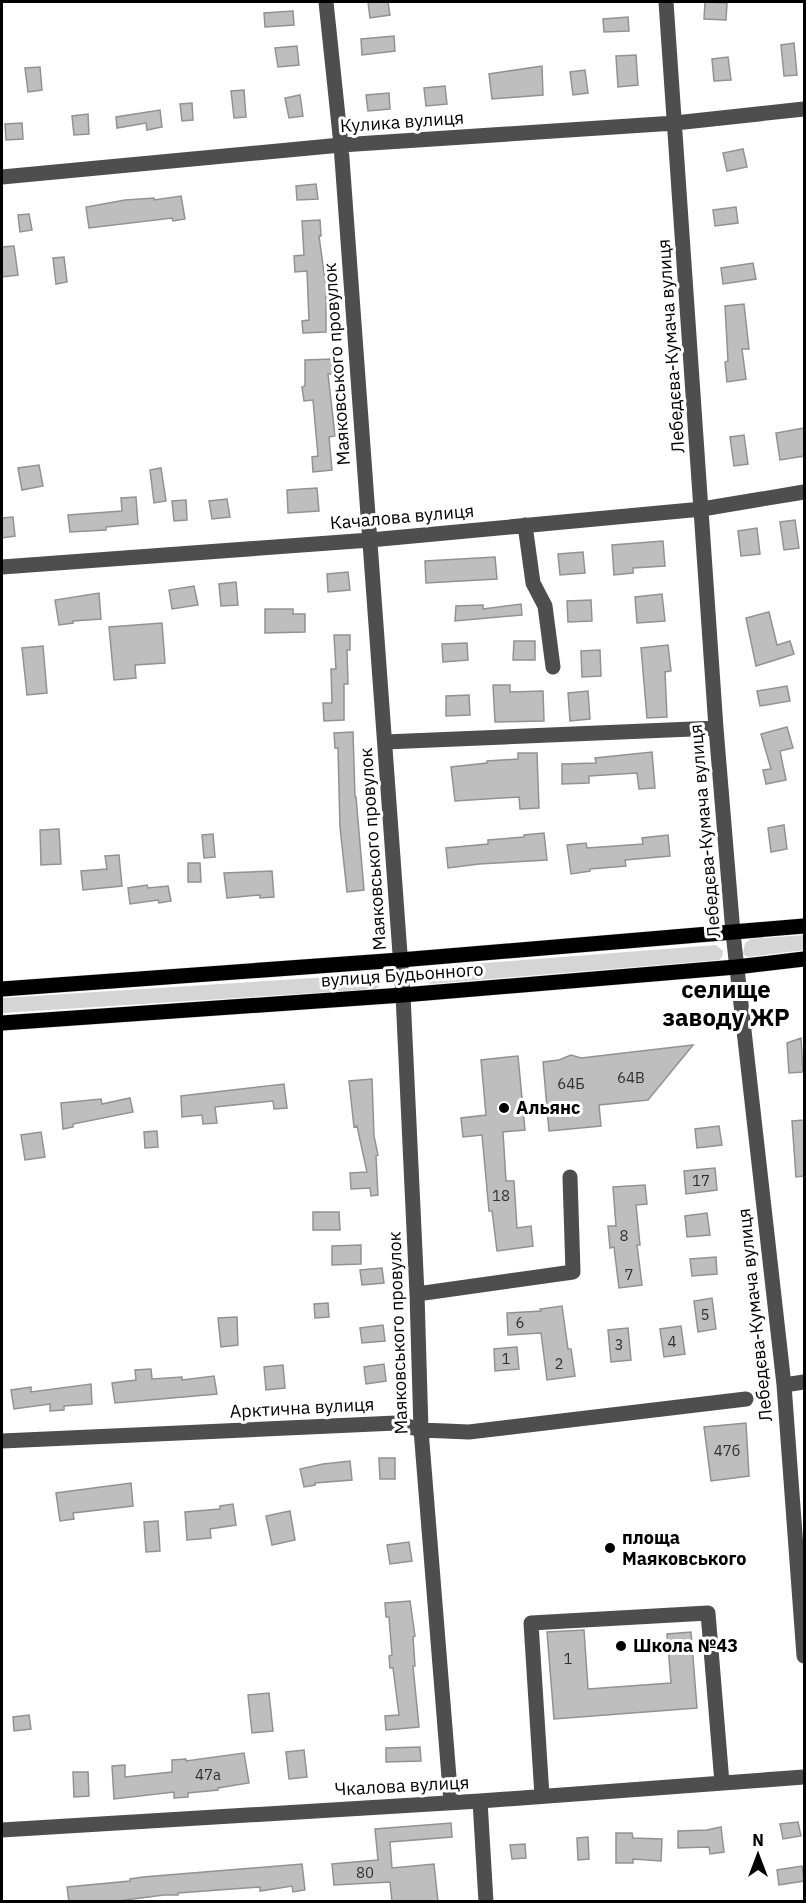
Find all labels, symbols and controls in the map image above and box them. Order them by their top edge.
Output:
street label: Кулика вулиця [339,106,465,137]
street label: Лебедєва-Кумача вулиця [652,238,689,454]
street label: Маяковського провулок [318,262,355,466]
street label: Качалова вулиця [329,499,475,534]
street label: Лебедєва-Кумача вулиця [684,723,725,939]
street label: Маяковського провулок [354,747,391,951]
street label: вулиця Будьонного [320,957,484,992]
district label: селище заводу ЖР [662,973,790,1033]
house number: 64В [617,1068,645,1087]
house number: 64Б [557,1074,585,1093]
place label: Альянс [516,1096,580,1119]
marker: Альянс [497,1101,511,1115]
house number: 17 [692,1171,710,1190]
house number: 18 [492,1186,510,1205]
street label: Лебедєва-Кумача вулиця [732,1207,777,1423]
house number: 8 [619,1226,629,1245]
street label: Маяковського провулок [382,1231,413,1435]
house number: 7 [624,1265,634,1284]
house number: 5 [700,1305,710,1324]
house number: 6 [515,1313,525,1332]
house number: 4 [667,1332,677,1351]
house number: 3 [614,1335,624,1354]
house number: 1 [501,1349,511,1368]
house number: 2 [554,1354,564,1373]
street label: Арктична вулиця [229,1392,375,1423]
house number: 47б [714,1441,740,1460]
place label: площа Маяковського [622,1526,746,1570]
marker: площа Маяковського [603,1541,617,1555]
place label: Школа №43 [633,1634,738,1657]
marker: Школа №43 [614,1639,628,1653]
house number: 1 [563,1649,573,1668]
house number: 47а [195,1765,221,1784]
street label: Чкалова вулиця [334,1770,470,1801]
north arrow [728,1825,788,1885]
text: N [752,1830,764,1850]
house number: 80 [356,1863,374,1882]

